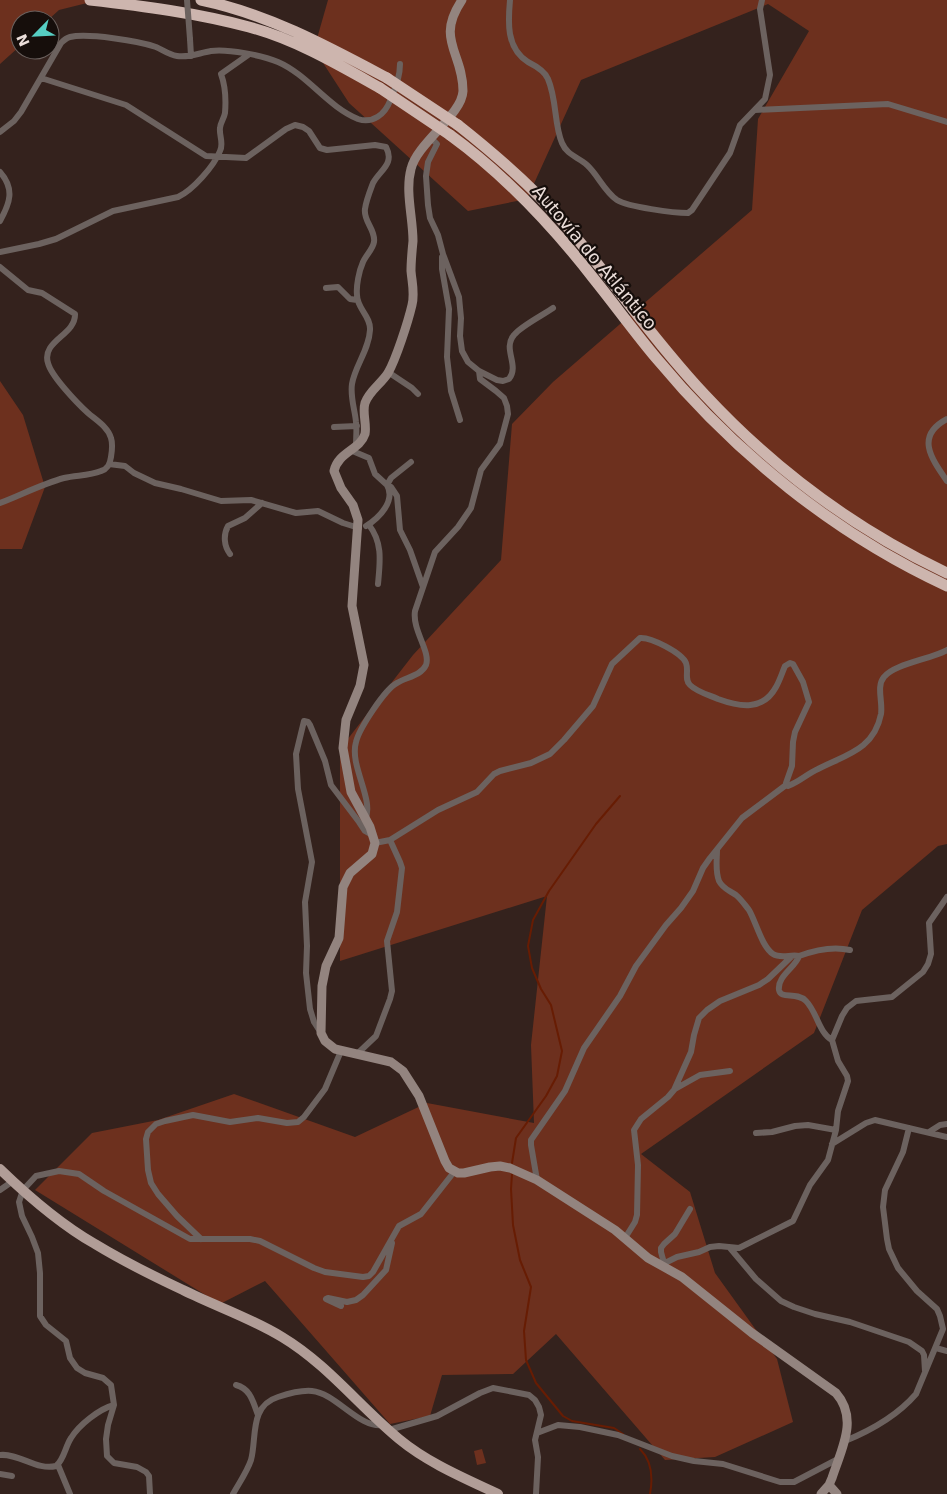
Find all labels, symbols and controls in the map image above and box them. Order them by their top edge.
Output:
north arrow [10,10,60,60]
text: N [13,32,33,49]
street label: Autovía do Atlántico [529,181,661,333]

